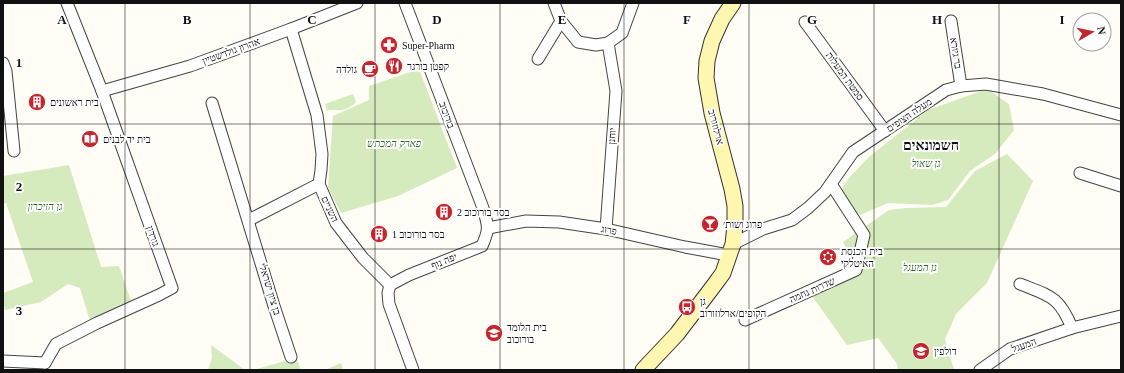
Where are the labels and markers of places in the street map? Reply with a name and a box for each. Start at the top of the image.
pharmacy icon: Super-Pharm [379,35,399,55]
place label: Super-Pharm [402,40,455,51]
restaurant icon: קפטן בורגר [384,56,404,76]
cafe icon: גולדה [360,59,380,79]
place label: קפטן בורגר [407,61,449,72]
place label: גולדה [336,64,357,75]
building icon: בית ראשונים [27,92,47,112]
place label: בית ראשונים [50,97,99,108]
library icon: בית יד לבנים [80,129,100,149]
place label: בית יד לבנים [103,134,151,145]
building icon: בסר בורוכוב 2 [434,202,454,222]
place label: בסר בורוכוב 2 [457,207,510,218]
bar icon: פרוג ושות׳ [700,214,720,234]
place label: פרוג ושות׳ [723,219,762,230]
building icon: בסר בורוכוב 1 [369,224,389,244]
place label: בסר בורוכוב 1 [392,229,445,240]
place label: בית הכנסת האיטלקי [841,246,883,269]
synagogue icon: בית הכנסת האיטלקי [818,247,838,267]
place label: גן הקופים/ארלוזורוב [700,296,767,319]
bus stop icon: גן הקופים/ארלוזורוב [677,297,697,317]
place label: בית הלומד בורוכוב [507,322,547,345]
school or university icon: בית הלומד בורוכוב [484,323,504,343]
school or university icon: דולפין [911,341,931,361]
place label: דולפין [934,346,957,357]

